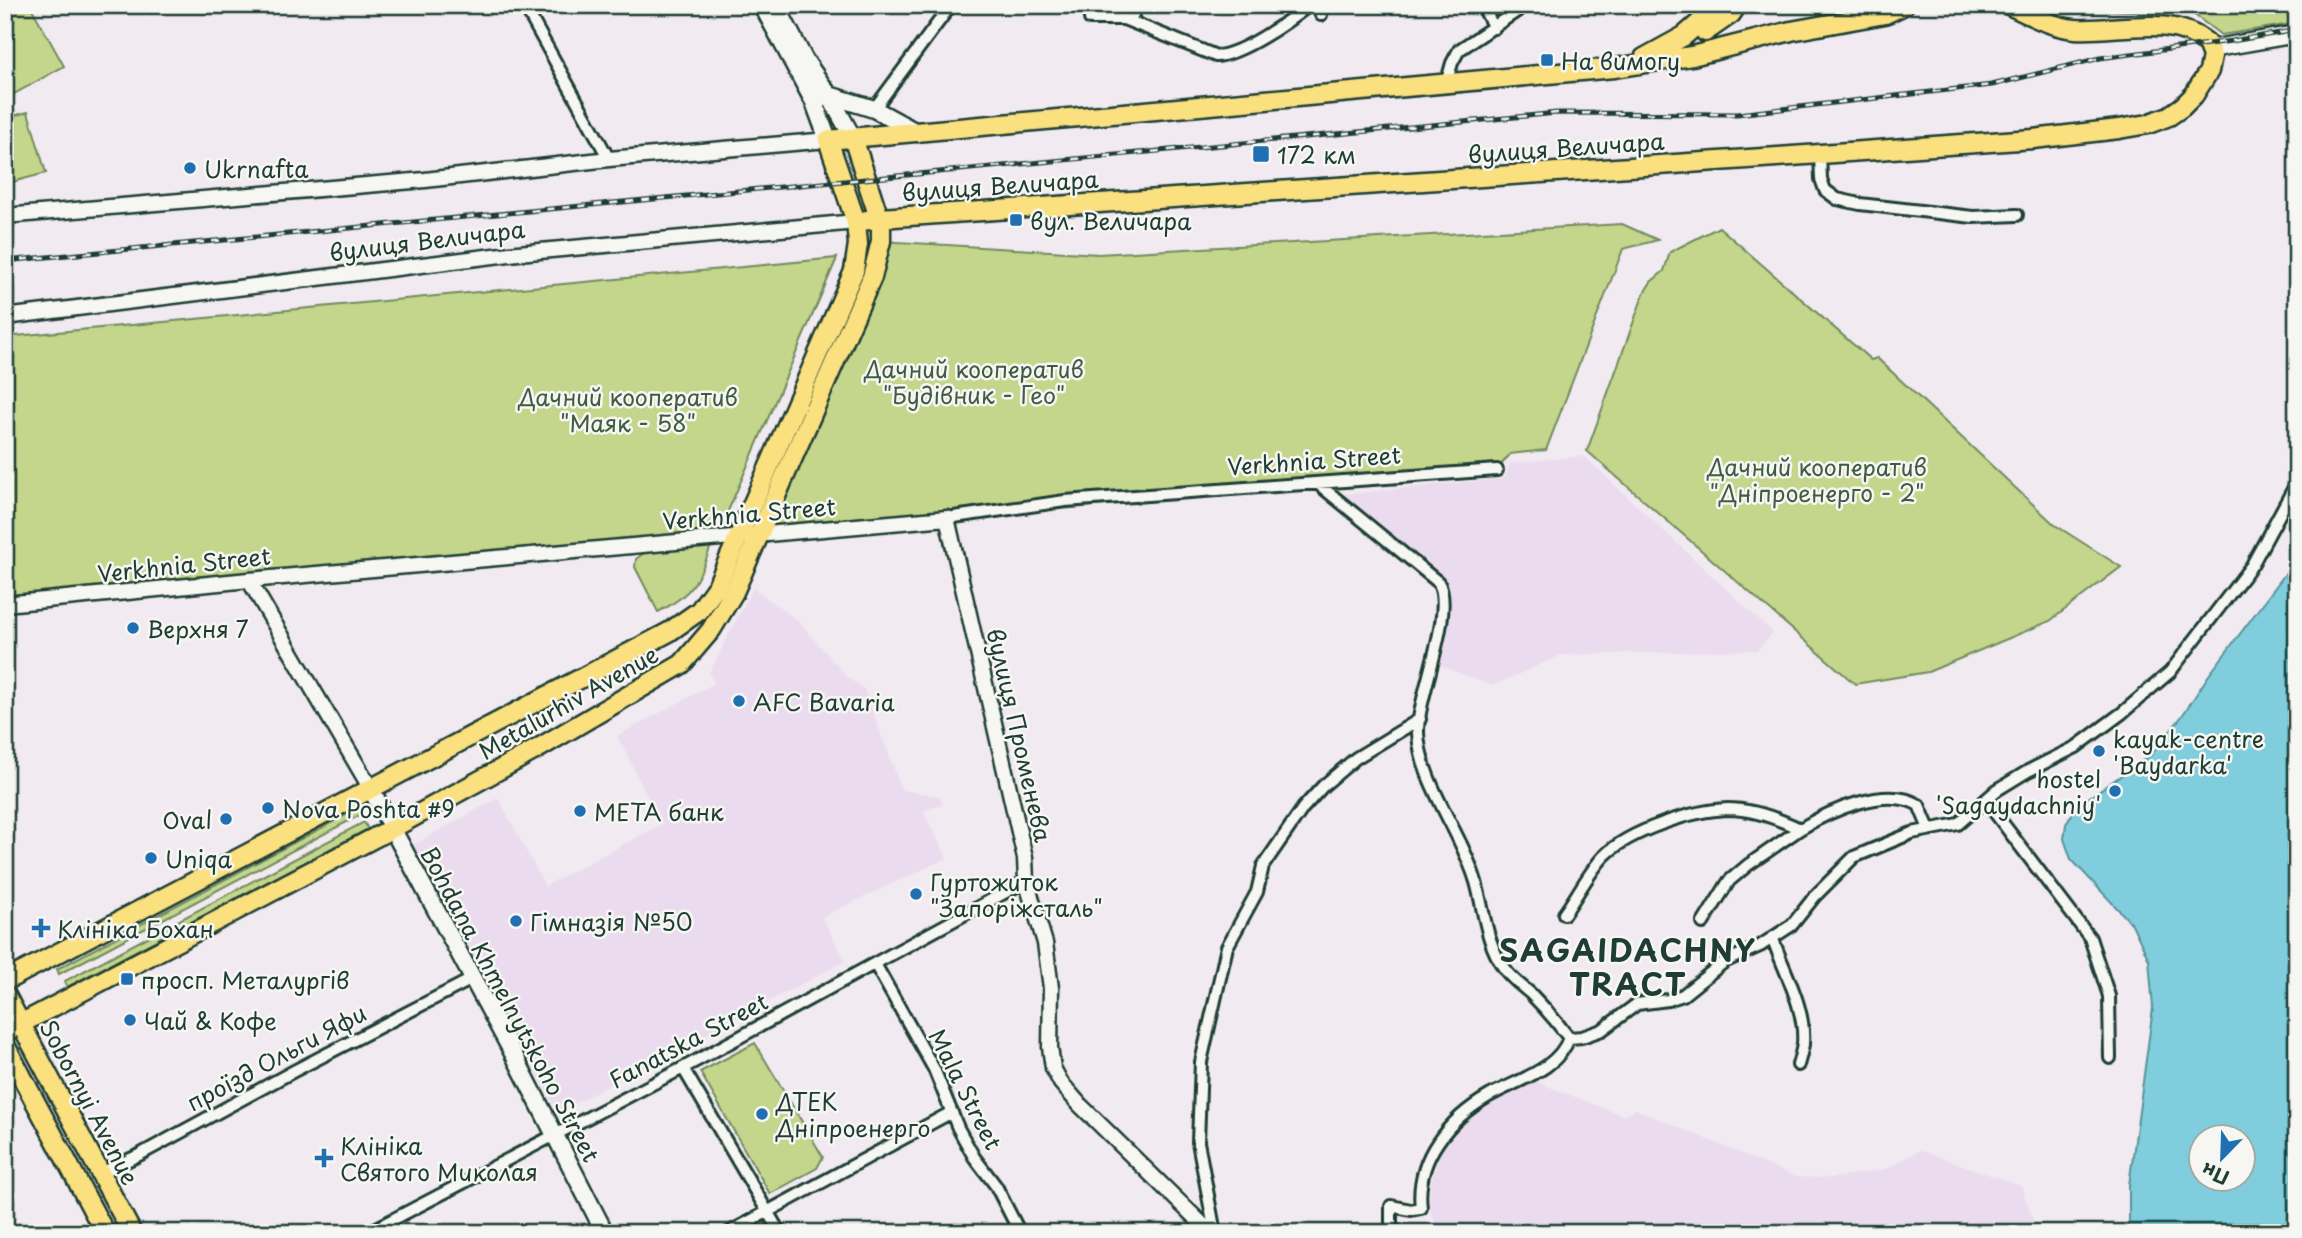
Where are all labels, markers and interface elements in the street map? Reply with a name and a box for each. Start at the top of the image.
place label: На вимогу [1561,43,1680,78]
marker: На вимогу [1539,52,1555,68]
street label: вулиця Величара [1467,123,1666,171]
place label: 172 км [1277,137,1356,172]
marker: 172 км [1251,144,1271,164]
place label: Ukrnafta [204,151,309,186]
marker: Ukrnafta [182,160,198,176]
street label: вулиця Величара [901,161,1100,209]
place label: вул. Величара [1030,203,1192,238]
street label: вулиця Величара [327,211,527,269]
marker: вул. Величара [1008,212,1024,228]
park label: Дачний кооператив "Будівник - Гео" [863,351,1084,412]
park label: Дачний кооператив "Маяк - 58" [517,379,738,440]
street label: Verkhnia Street [1226,436,1402,484]
park label: Дачний кооператив "Дніпроенерго - 2" [1706,449,1927,510]
street label: Verkhnia Street [661,488,837,538]
street label: Verkhnia Street [96,538,272,590]
place label: Верхня 7 [147,611,249,646]
marker: Верхня 7 [125,620,141,636]
street label: вулиця Променева [978,625,1062,846]
street label: Metalurhiv Avenue [472,636,664,768]
place label: AFC Bavaria [753,684,895,719]
marker: AFC Bavaria [731,693,747,709]
place label: kayak-centre 'Baydarka' [2113,721,2264,782]
marker: kayak-centre 'Baydarka' [2091,743,2107,759]
place label: hostel 'Sagaydachniy' [1936,761,2101,822]
marker: hostel 'Sagaydachniy' [2107,783,2123,799]
place label: Nova Poshta #9 [282,791,455,826]
place label: МЕТА банк [594,794,724,829]
marker: Nova Poshta #9 [260,800,276,816]
place label: Oval [162,802,212,837]
marker: МЕТА банк [572,803,588,819]
marker: Oval [218,811,234,827]
street label: Bohdana Khmelnytskoho Street [413,840,609,1168]
place label: Uniqa [165,841,232,876]
marker: Uniqa [143,850,159,866]
place label: Гуртожиток "Запоріжсталь" [930,864,1103,925]
marker: Гуртожиток "Запоріжсталь" [908,886,924,902]
place label: Гімназія №50 [530,904,693,939]
place label: Клініка Бохан [57,911,214,946]
marker: Гімназія №50 [508,913,524,929]
marker: Клініка Бохан [31,918,51,938]
district label: SAGAIDACHNY TRACT [1499,927,1757,1006]
place label: просп. Металургів [141,962,350,997]
marker: просп. Металургів [119,971,135,987]
street label: Fanatska Street [602,983,774,1097]
street label: проїзд Ольги Яфи [180,995,372,1119]
place label: Чай & Кофе [144,1003,277,1038]
marker: Чай & Кофе [122,1012,138,1028]
street label: Sobornyi Avenue [32,1013,148,1191]
street label: Mala Street [921,1022,1011,1156]
place label: ДТЕК Дніпроенерго [775,1084,931,1145]
marker: ДТЕК Дніпроенерго [754,1106,770,1122]
north arrow [2186,1122,2256,1192]
place label: Клініка Святого Миколая [340,1128,538,1189]
marker: Клініка Святого Миколая [314,1148,334,1168]
text: Пн [2197,1156,2233,1193]

